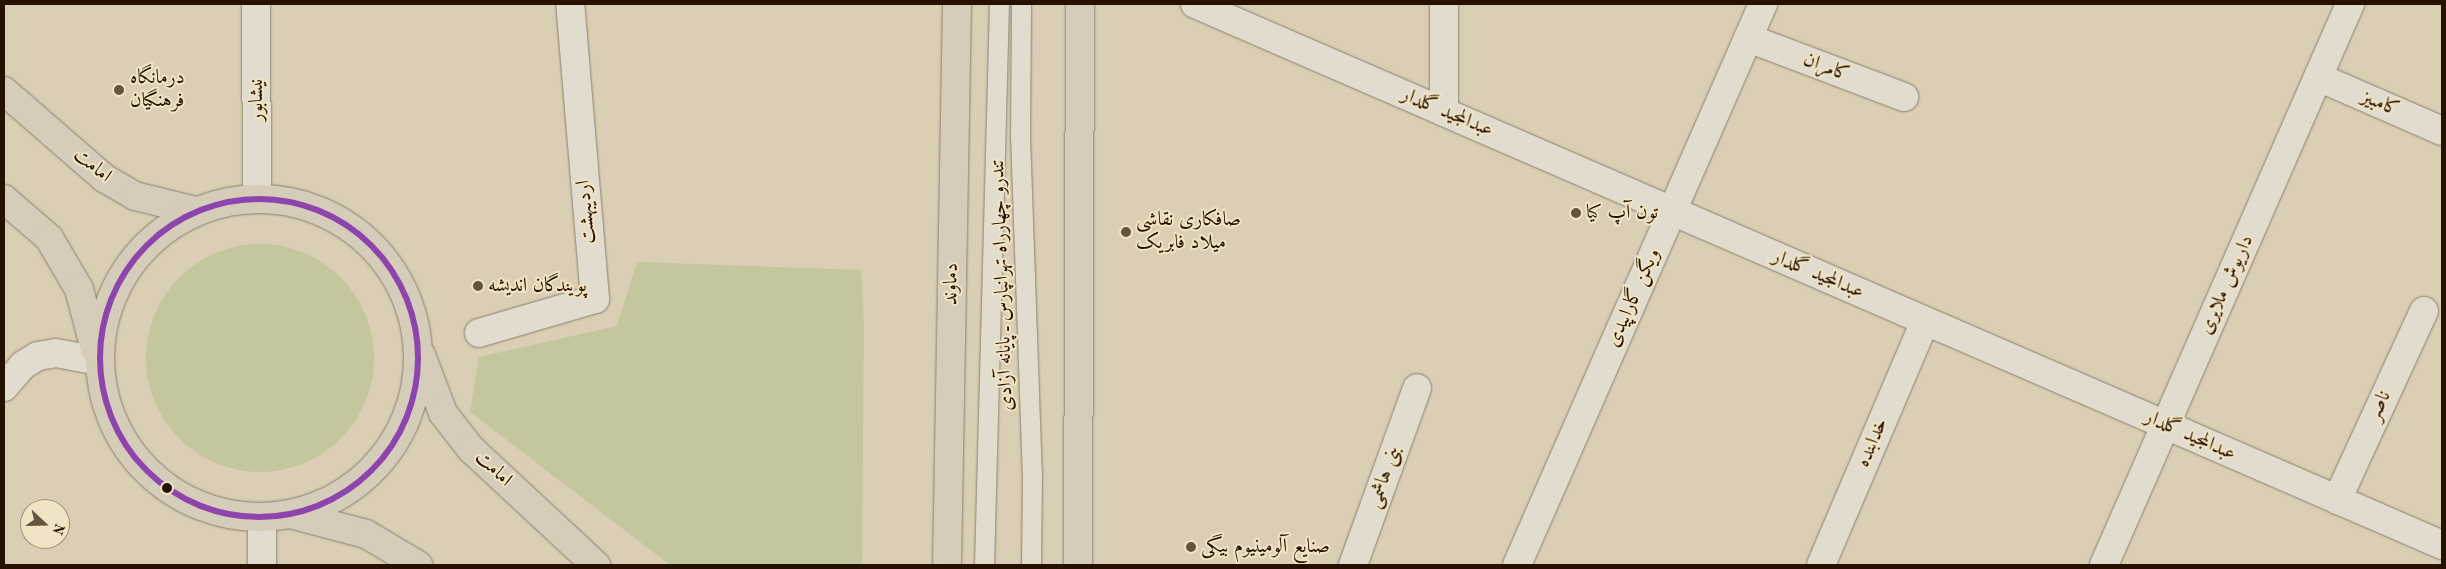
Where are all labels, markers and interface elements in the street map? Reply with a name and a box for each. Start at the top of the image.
street label: کامران [1799,48,1853,88]
place label: درمانگاه فرهنگیان [130,66,185,113]
street label: نیشابور [245,79,269,121]
marker: درمانگاه فرهنگیان [112,83,126,97]
street label: عبدالمجید گلدار [1397,83,1497,143]
street label: کامبیز [2357,85,2403,123]
street label: امامت [68,143,116,189]
street label: تندرو چهارراه تهرانپارس ـ پایانه آزادی [987,159,1019,411]
street label: اردیبهشت [572,179,602,245]
place label: تون آپ کیا [1586,201,1658,225]
marker: تون آپ کیا [1570,207,1582,219]
place label: صافکاری نقاشی میلاد فابریک [1136,208,1241,255]
marker: صافکاری نقاشی میلاد فابریک [1120,226,1132,238]
street label: داریوش ملایری [2194,232,2260,338]
street label: ویگن گاراپیدی [1602,245,1666,351]
street label: عبدالمجید گلدار [1768,245,1868,305]
street label: دماوند [940,263,964,305]
place label: پویندگان اندیشه [488,274,587,298]
marker: پویندگان اندیشه [472,280,484,292]
street label: ناصر [2363,387,2397,425]
street label: عبدالمجید گلدار [2141,405,2239,467]
street label: خدابنده [1852,415,1894,471]
street label: بنی هاشمی [1363,442,1407,512]
street label: امامت [469,446,517,492]
unlabelled marker [162,483,172,493]
north arrow [20,499,70,549]
text: N [50,522,67,537]
place label: صنایع آلومینیوم بیگی [1201,535,1330,559]
marker: صنایع آلومینیوم بیگی [1185,541,1197,553]

